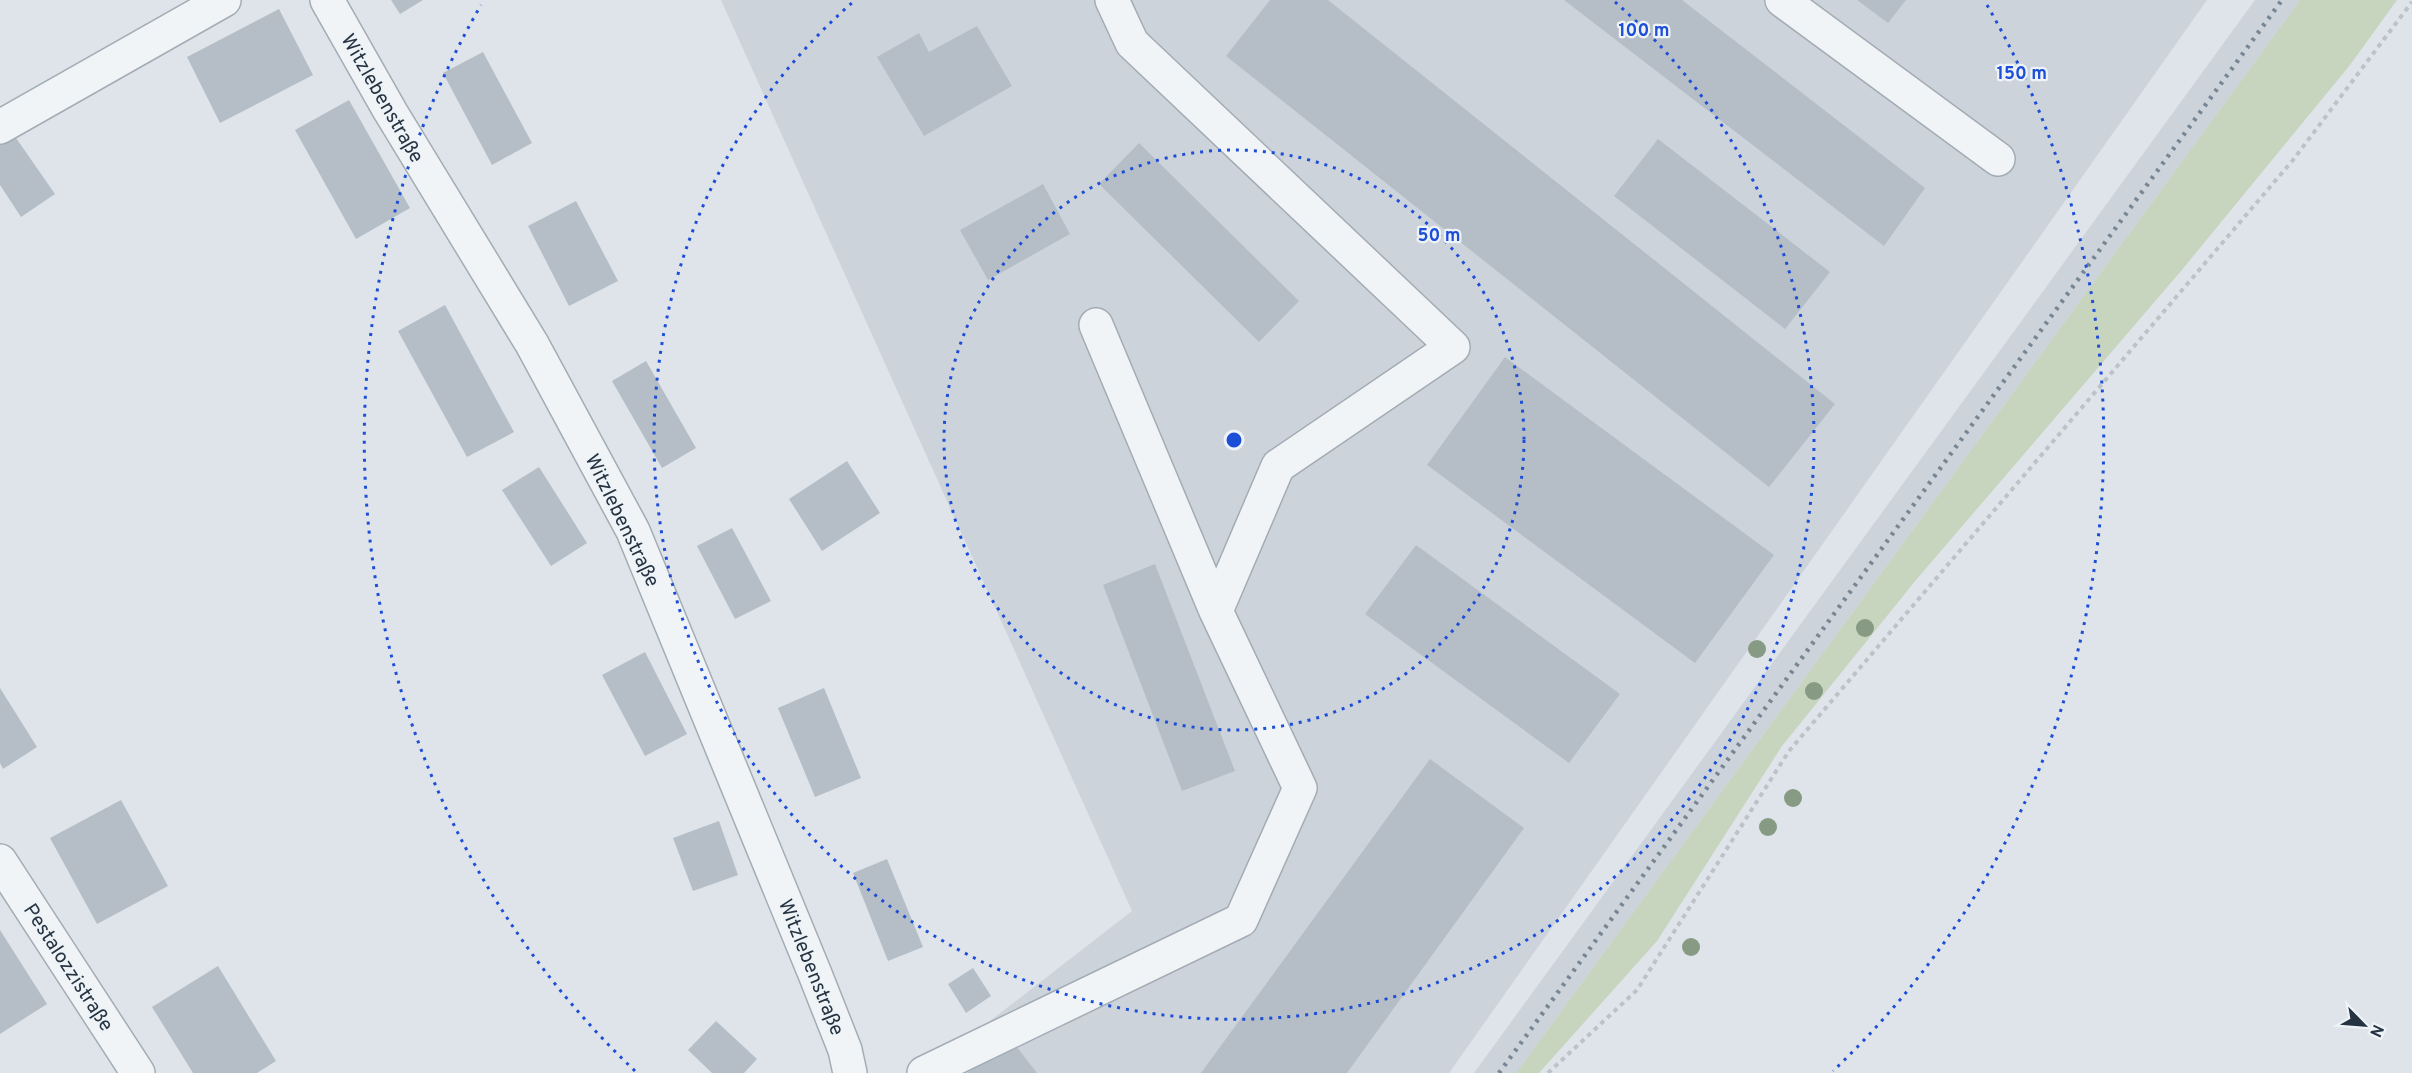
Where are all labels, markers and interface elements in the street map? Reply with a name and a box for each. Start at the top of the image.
text: 100 m [1618,20,1670,43]
street label: Witzlebenstraße [334,30,429,168]
text: 150 m [1997,63,2047,86]
text: 50 m [1417,225,1461,248]
centre of rings [1224,430,1244,450]
street label: Witzlebenstraße [578,450,665,592]
street label: Witzlebenstraße [771,896,849,1040]
street label: Pestalozzistraße [16,899,118,1037]
north arrow [2334,995,2394,1055]
text: N [2364,1021,2387,1040]

